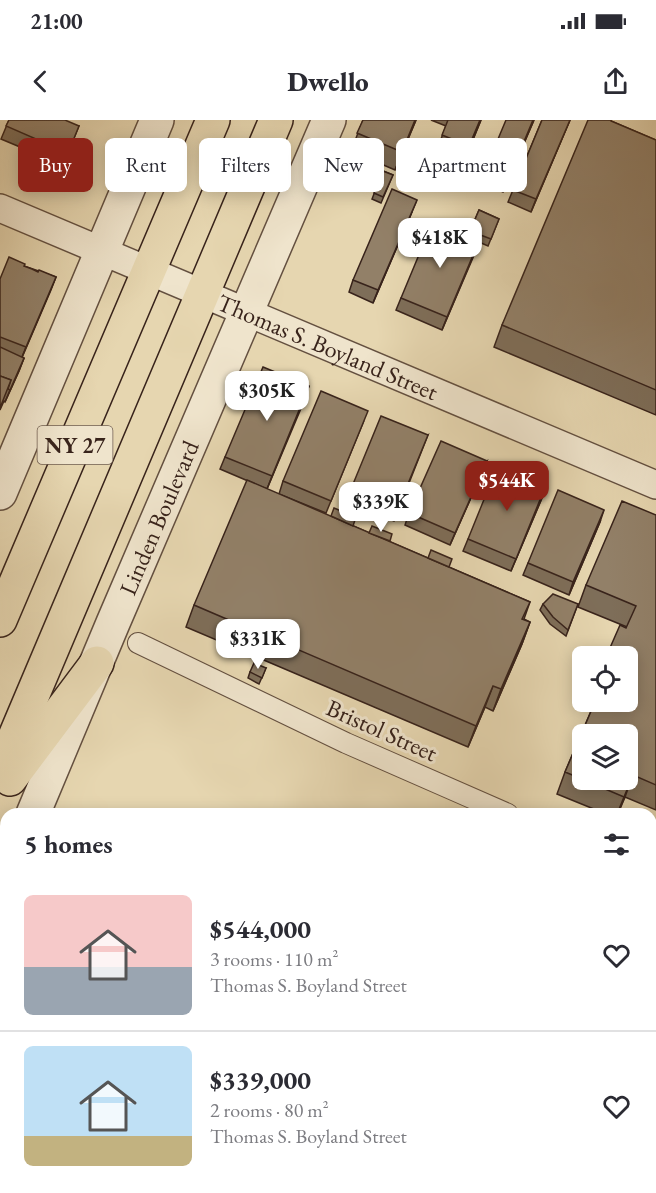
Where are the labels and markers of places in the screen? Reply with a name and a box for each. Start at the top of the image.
pin: $418K [398,218,482,269]
pin: $305K [225,371,309,422]
pin: $544K [465,461,549,512]
pin: $339K [339,482,423,533]
pin: $331K [216,619,300,670]

